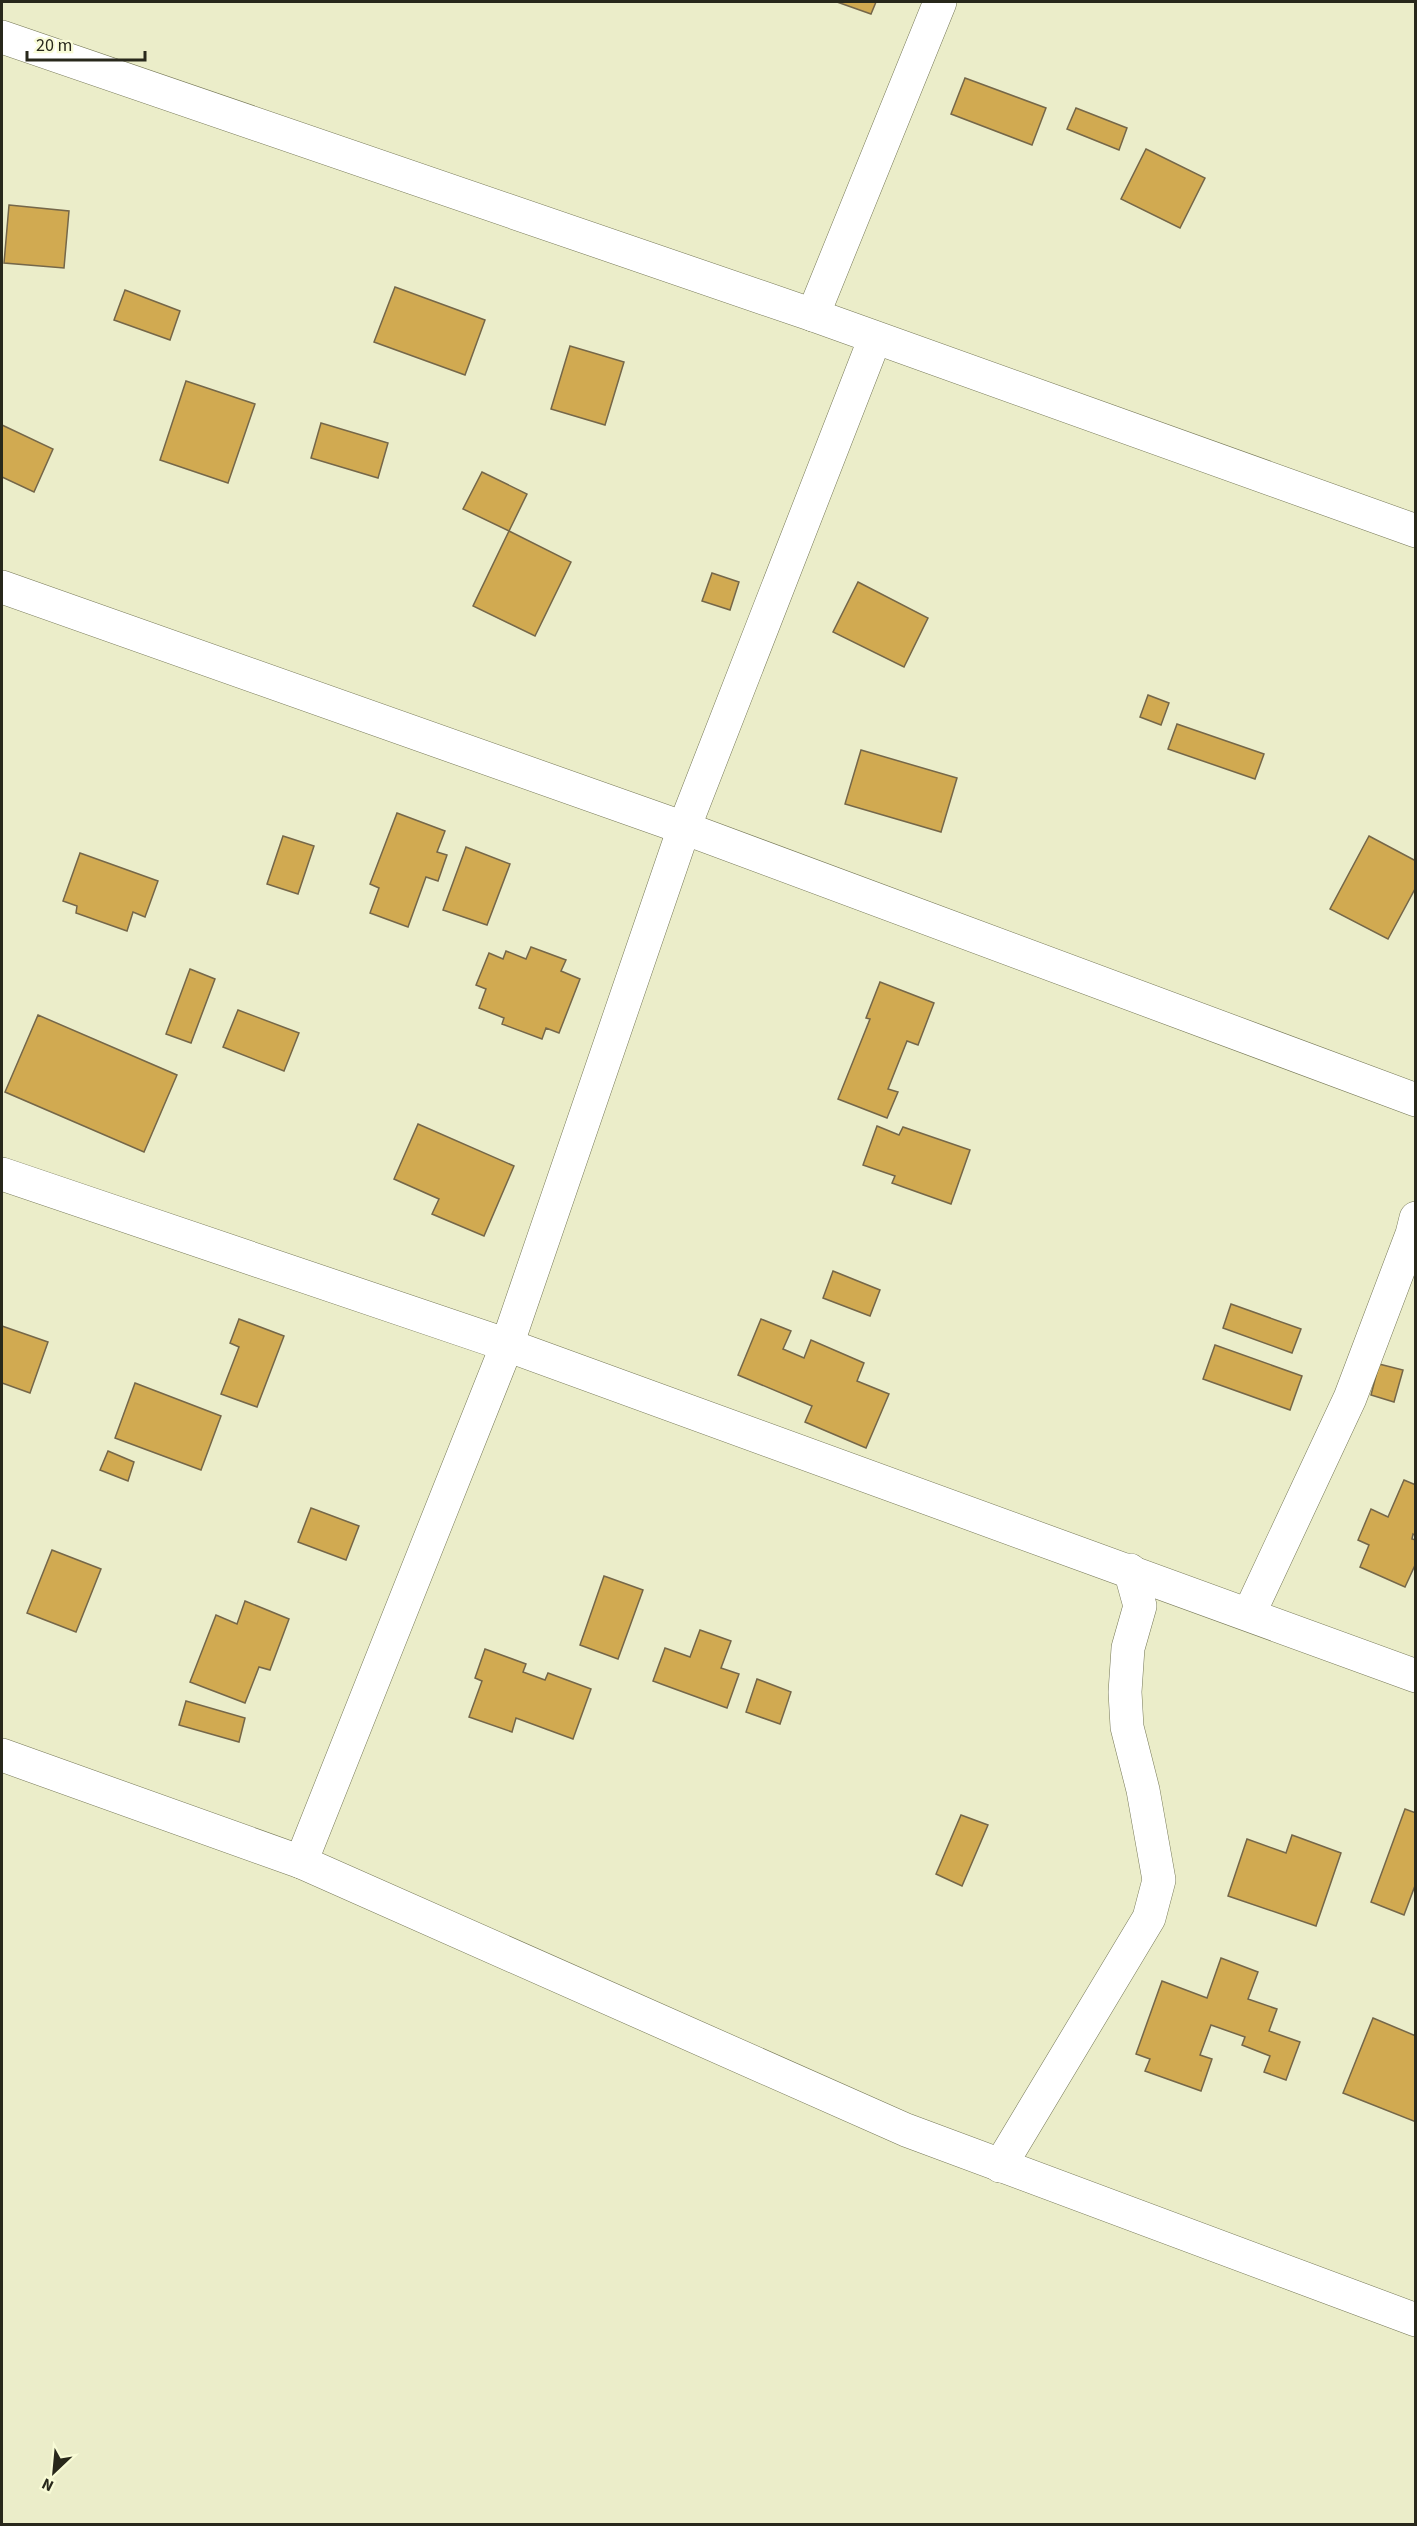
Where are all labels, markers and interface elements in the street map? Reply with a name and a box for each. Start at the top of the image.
scale bar [27,24,146,62]
text: 20 m [36,33,72,58]
north arrow [24,2442,84,2502]
text: N [38,2472,57,2497]

